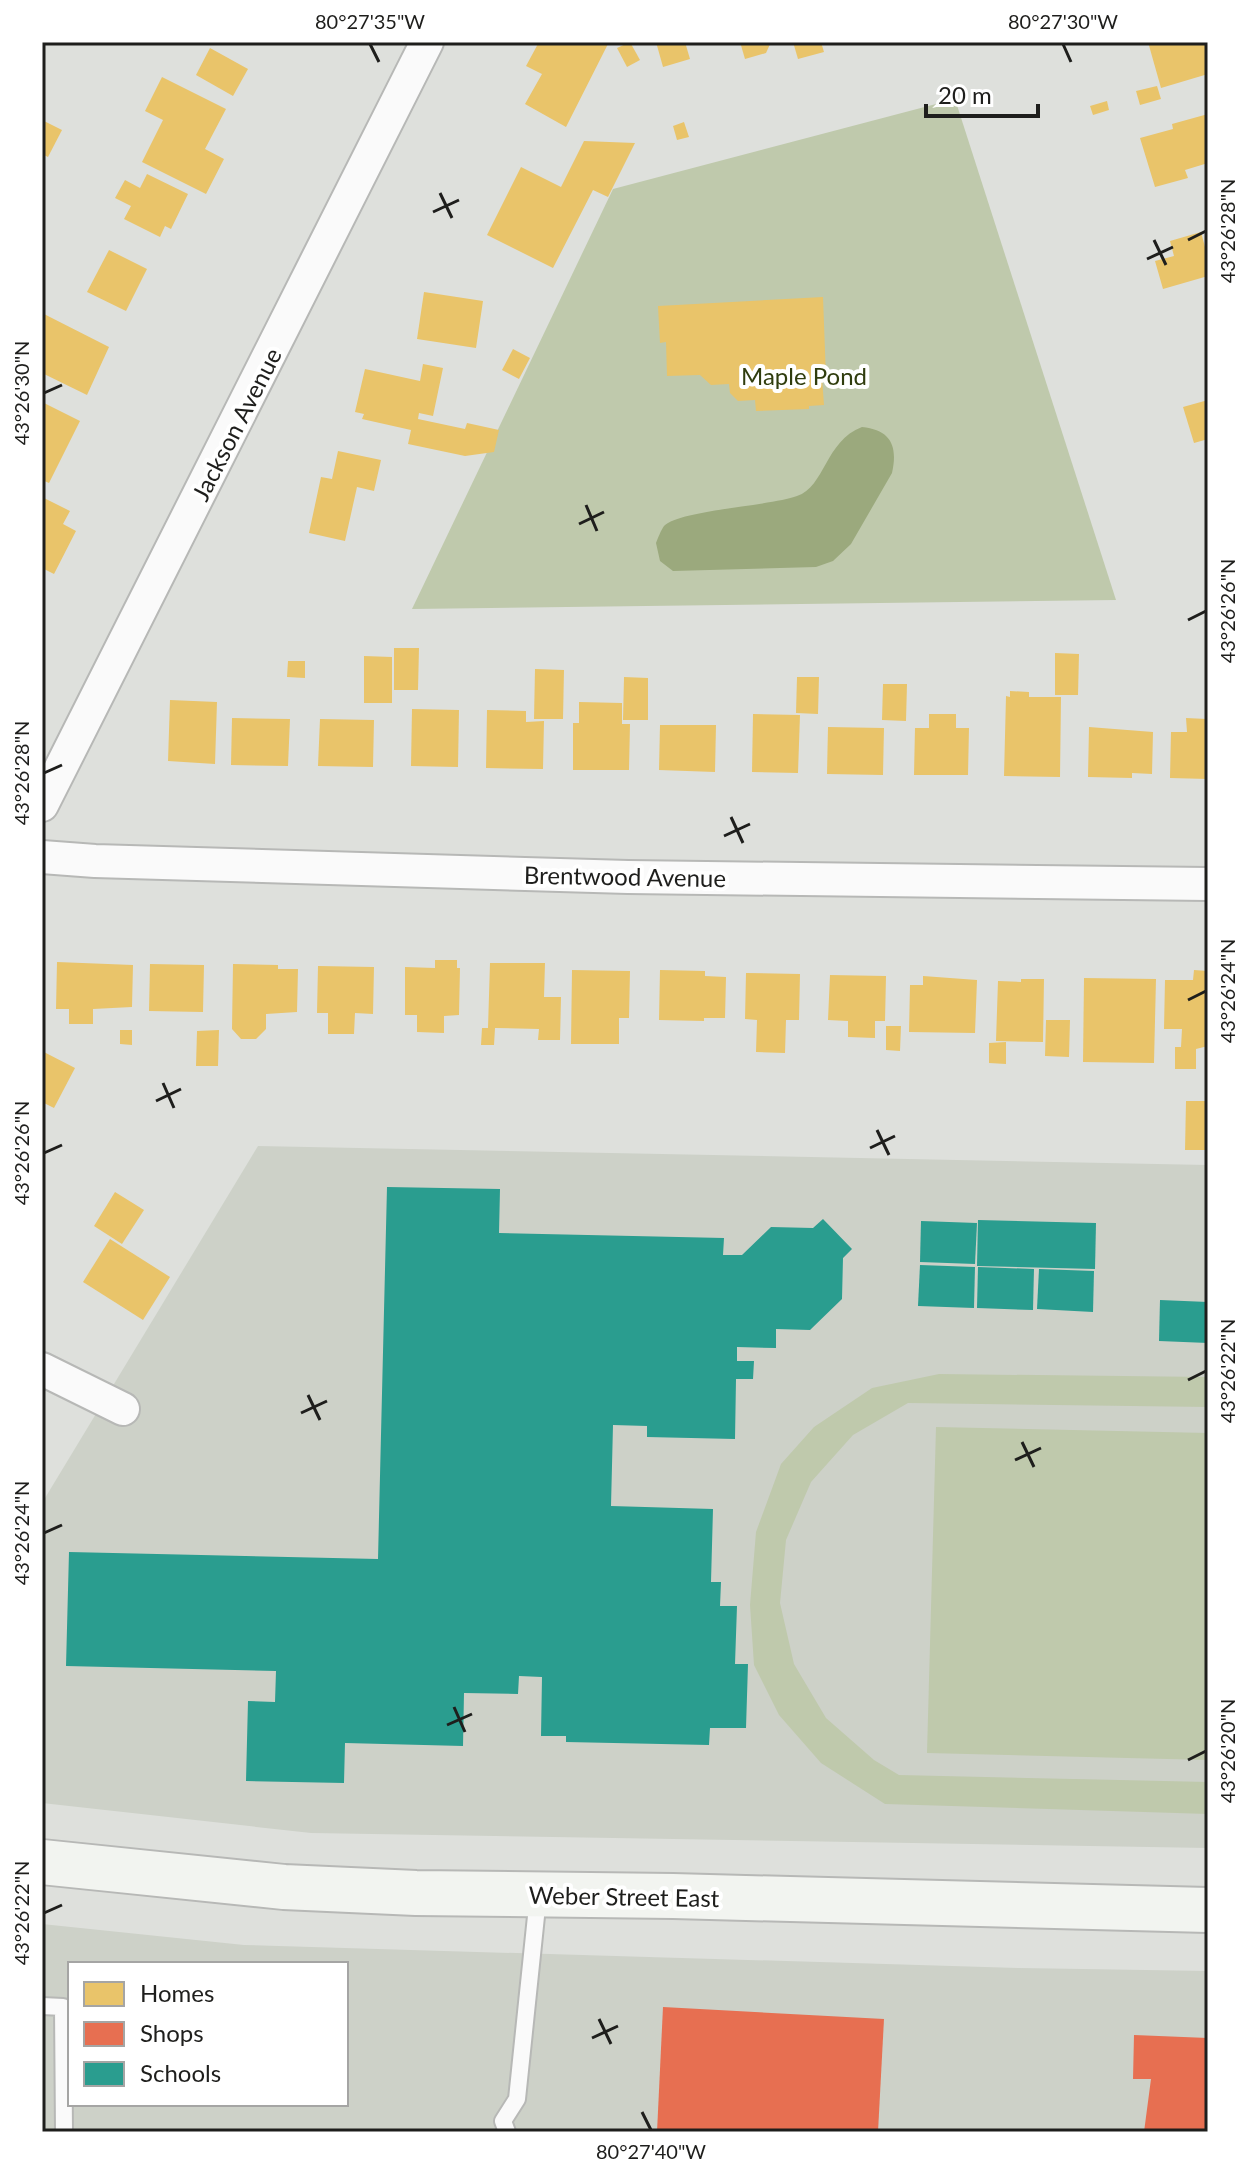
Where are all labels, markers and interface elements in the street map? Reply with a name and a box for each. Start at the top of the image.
text: 80°27'35"W [315,9,425,33]
text: 80°27'30"W [1008,9,1118,33]
scale bar [926,68,1038,118]
text: 20 m [938,80,992,109]
text: 43°26'28"N [1215,179,1239,283]
text: 43°26'30"N [9,341,33,445]
street label: Jackson Avenue [185,343,287,505]
park label: Maple Pond [741,361,867,390]
text: 43°26'26"N [1215,559,1239,663]
text: 43°26'28"N [9,721,33,825]
street label: Brentwood Avenue [524,860,726,892]
text: 43°26'24"N [1215,939,1239,1043]
text: 43°26'26"N [9,1101,33,1205]
text: 43°26'22"N [1215,1319,1239,1423]
text: 43°26'24"N [9,1481,33,1585]
text: 43°26'20"N [1215,1699,1239,1803]
text: 43°26'22"N [9,1861,33,1965]
street label: Weber Street East [528,1880,720,1912]
legend [68,1962,348,2106]
text: Homes [140,1978,214,2007]
text: Shops [140,2018,204,2047]
text: Schools [140,2058,221,2087]
text: 80°27'40"W [596,2139,706,2163]

